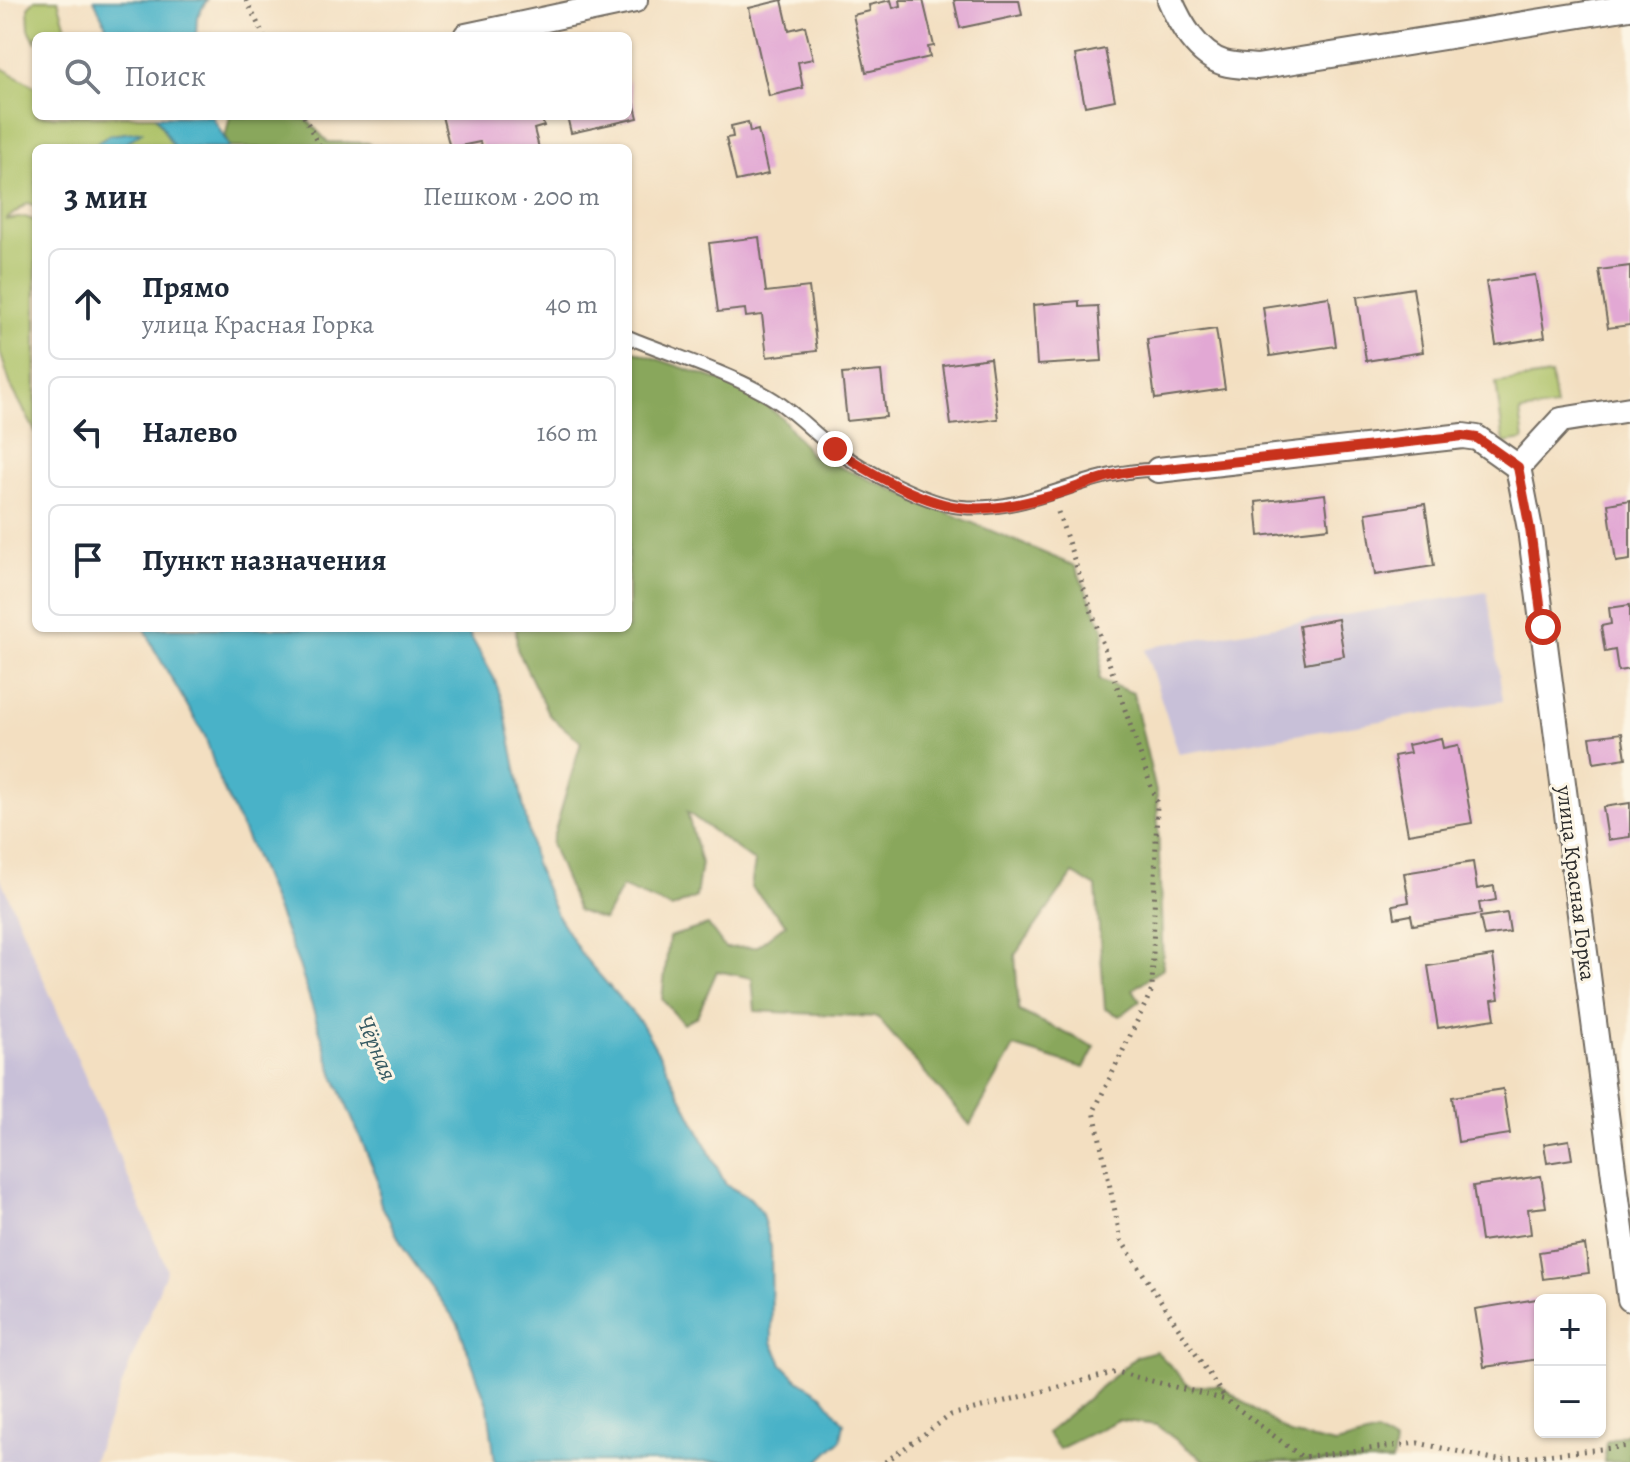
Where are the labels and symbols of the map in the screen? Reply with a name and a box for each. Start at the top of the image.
route end [817,431,853,467]
route start [1525,609,1561,645]
street label: улица Красная Горка [1549,783,1603,983]
water label: Чёрная [349,1011,405,1085]

